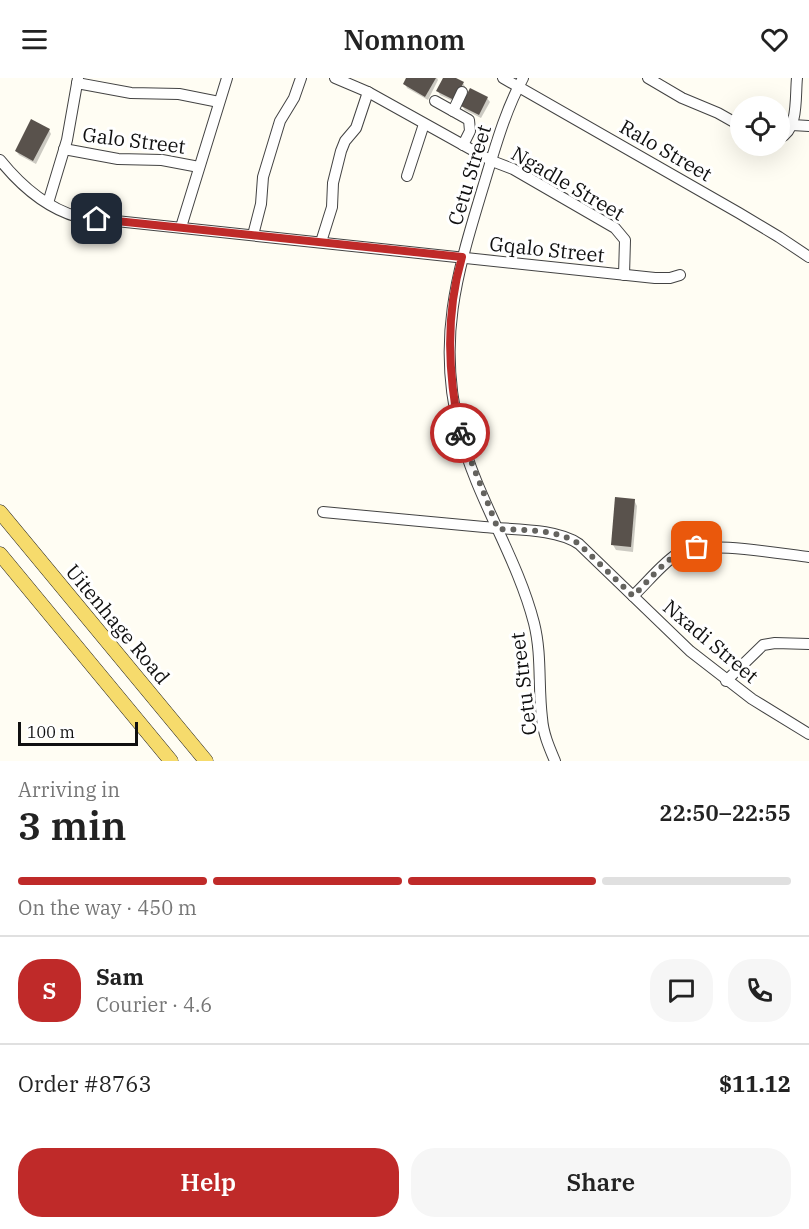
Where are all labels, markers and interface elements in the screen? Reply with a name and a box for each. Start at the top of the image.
text: Nomnom [344,22,465,57]
icon: menu [18,23,51,56]
icon: heart [758,23,791,56]
map controls [730,96,790,156]
button: locate [730,96,790,156]
street label: Ralo Street [615,113,717,187]
street label: Galo Street [81,120,187,160]
street label: Cetu Street [441,121,497,229]
street label: Ngadle Street [506,140,630,226]
pin [71,193,122,244]
icon: home [80,202,113,235]
street label: Gqalo Street [488,230,606,268]
courier [430,403,490,463]
icon: bike [444,417,477,450]
pin [671,521,722,572]
icon: bag [680,530,713,563]
street label: Uitenhage Road [60,558,176,690]
street label: Nxadi Street [658,593,764,689]
street label: Cetu Street [503,631,543,737]
scale bar [18,719,138,746]
text: 100 m [27,722,75,742]
text: Arriving in [18,776,120,803]
text: 22:50–22:55 [659,798,791,827]
text: 3 min [18,800,126,851]
text: On the way · 450 m [18,894,197,921]
button: chat [650,959,713,1022]
button: phone [728,959,791,1022]
text: Sam [96,962,144,991]
text: S [43,976,56,1005]
text: Courier · 4.6 [96,991,212,1018]
text: Order #8763 [18,1069,152,1098]
text: $11.12 [719,1069,791,1098]
button: Help [18,1148,399,1217]
button: Share [411,1148,791,1217]

